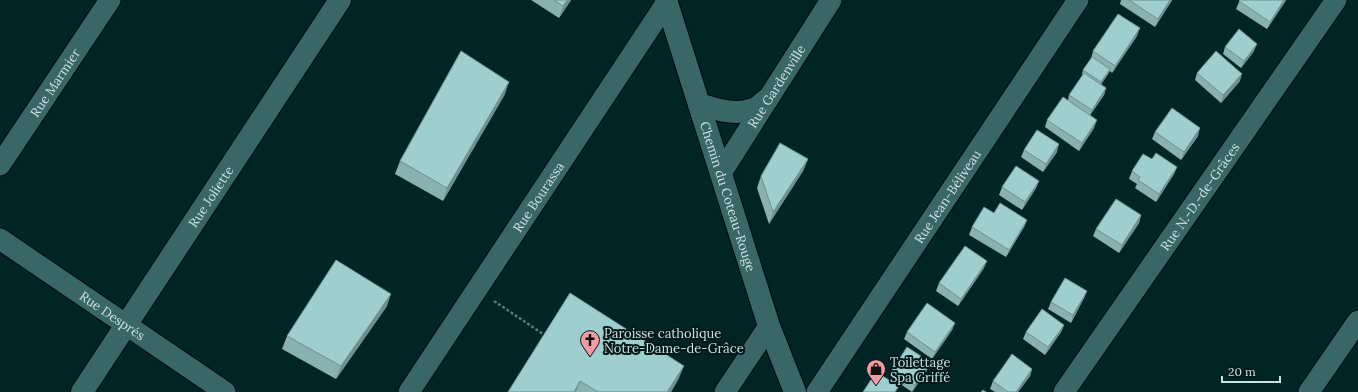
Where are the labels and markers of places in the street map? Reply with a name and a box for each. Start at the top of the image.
place label: Paroisse catholique Notre-Dame-de-Grâce [604,325,744,357]
church icon: Paroisse catholique Notre-Dame-de-Grâce [579,329,601,357]
place label: Toilettage Spa Griffé [890,354,951,386]
shop icon: Toilettage Spa Griffé [865,358,887,386]

